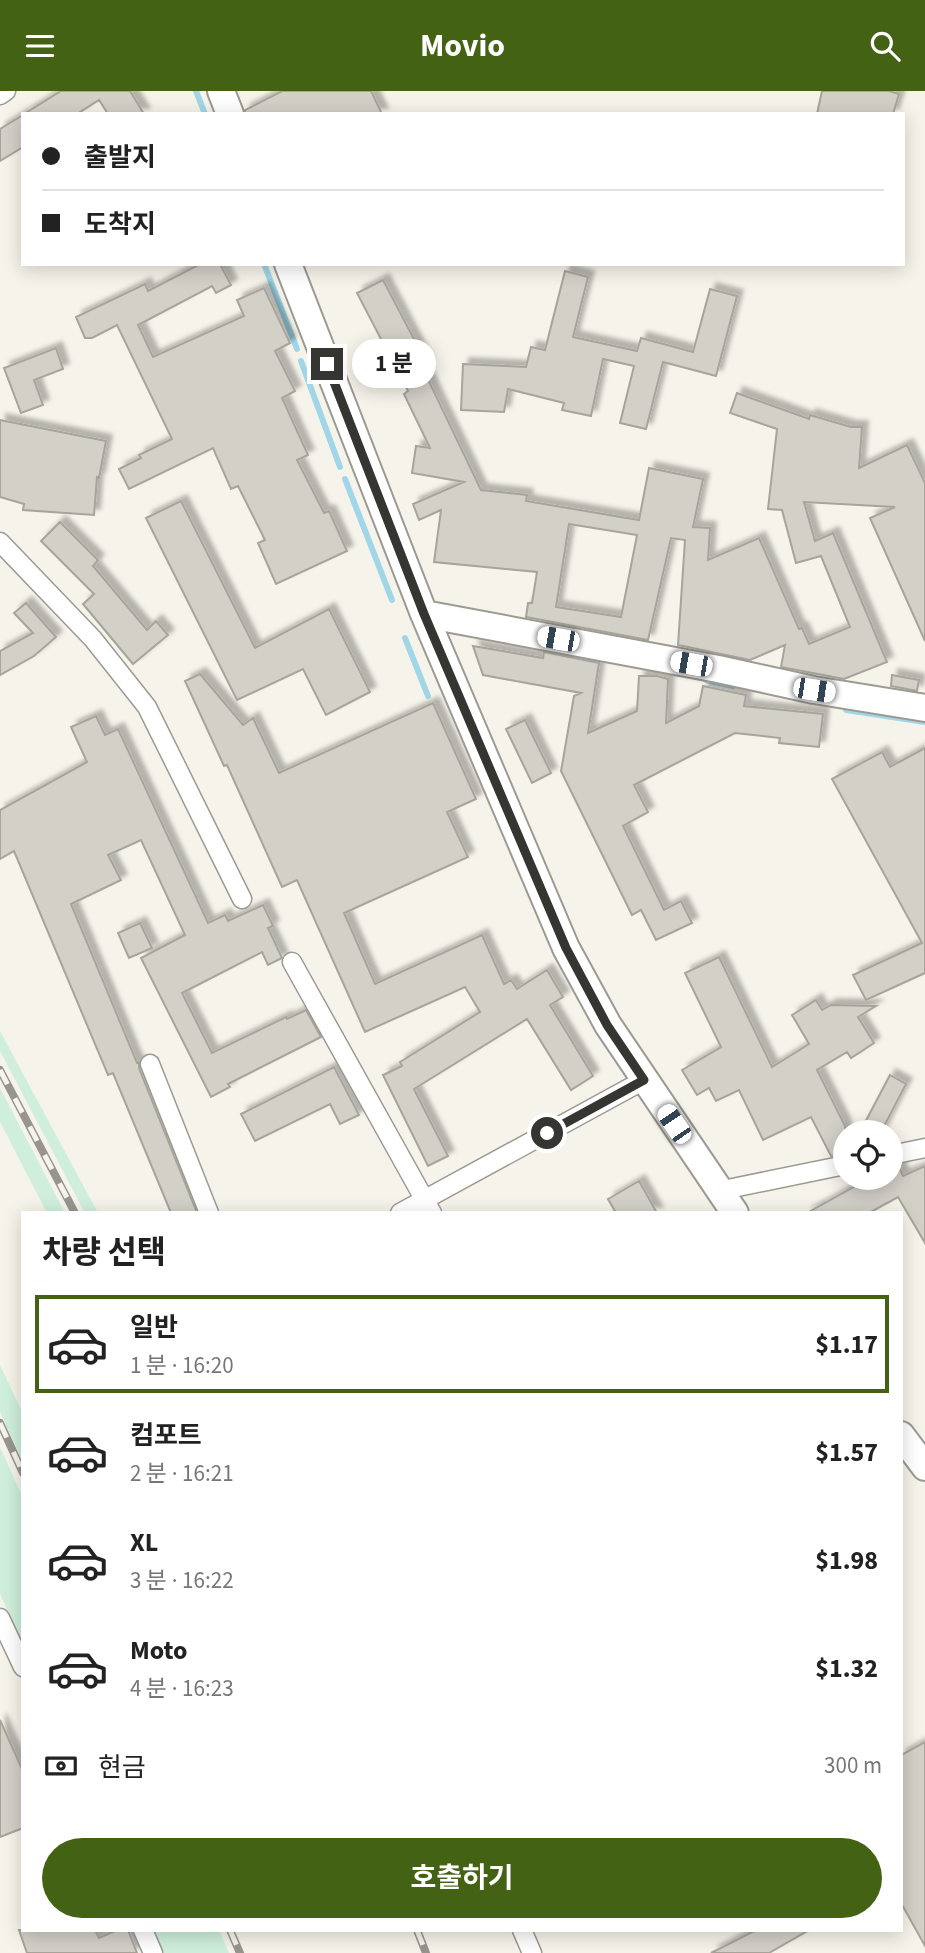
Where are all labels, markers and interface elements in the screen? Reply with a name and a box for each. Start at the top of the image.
text: Movio [420,23,505,69]
icon: menu [21,27,59,65]
icon: search [866,27,904,65]
text: 출발지 [84,139,156,176]
text: 도착지 [84,206,156,243]
callout: 1 분 [352,339,436,389]
text: 1 분 [375,347,413,380]
route end [311,348,343,380]
car [536,625,581,653]
car [669,650,714,678]
car [792,676,837,704]
car [654,1101,695,1147]
route start [531,1117,563,1149]
map controls [833,1120,903,1190]
button: locate [833,1120,903,1190]
text: 차량 선택 [42,1230,166,1276]
text: 일반 [130,1309,178,1346]
icon: car [46,1313,109,1376]
text: $1.17 [815,1326,878,1363]
text: 1 분 · 16:20 [130,1349,234,1382]
text: 컴포트 [130,1417,202,1454]
icon: car [46,1421,109,1484]
text: $1.57 [815,1434,878,1471]
text: 2 분 · 16:21 [130,1457,234,1490]
text: XL [130,1524,158,1561]
icon: car [46,1529,109,1592]
text: $1.98 [815,1542,878,1579]
text: 3 분 · 16:22 [130,1564,234,1597]
text: Moto [130,1632,187,1669]
icon: car [46,1637,109,1700]
text: $1.32 [815,1650,878,1687]
text: 4 분 · 16:23 [130,1672,234,1705]
icon: cash [42,1747,80,1785]
text: 현금 [98,1749,146,1786]
text: 300 m [824,1749,882,1782]
button: 호출하기 [42,1838,882,1918]

